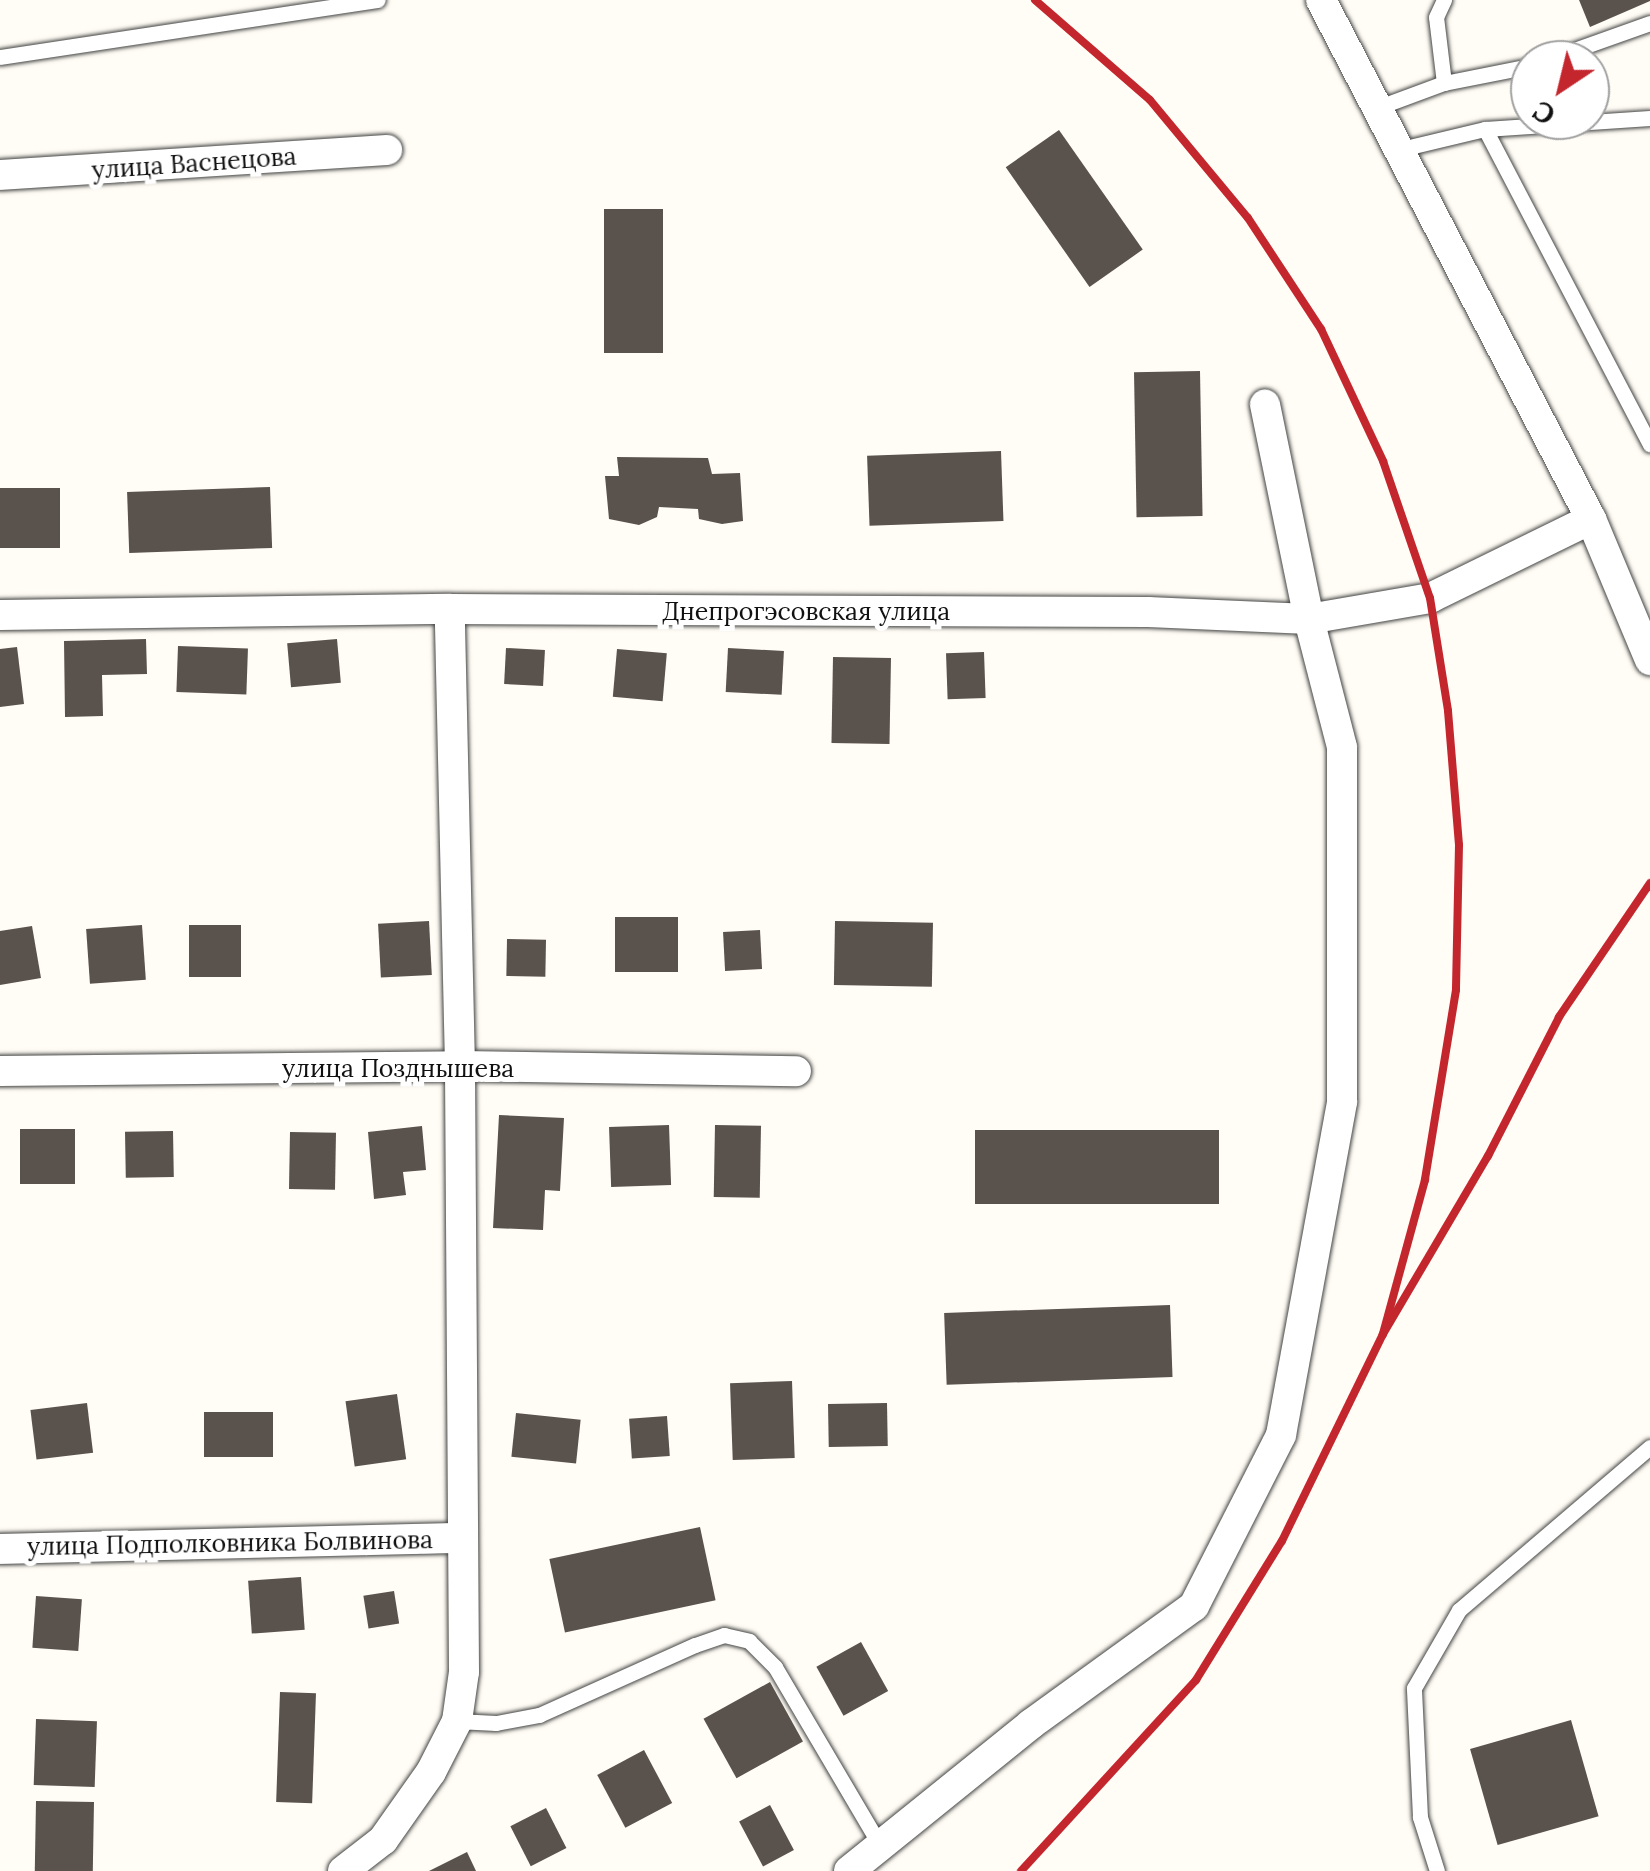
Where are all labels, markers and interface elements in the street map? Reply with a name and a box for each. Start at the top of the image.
north arrow [1510,40,1610,140]
text: С [1526,93,1562,133]
street label: улица Васнецова [91,141,297,185]
street label: Днепрогэсовская улица [662,596,950,626]
street label: улица Позднышева [282,1053,514,1083]
street label: улица Подполковника Болвинова [27,1524,433,1562]

